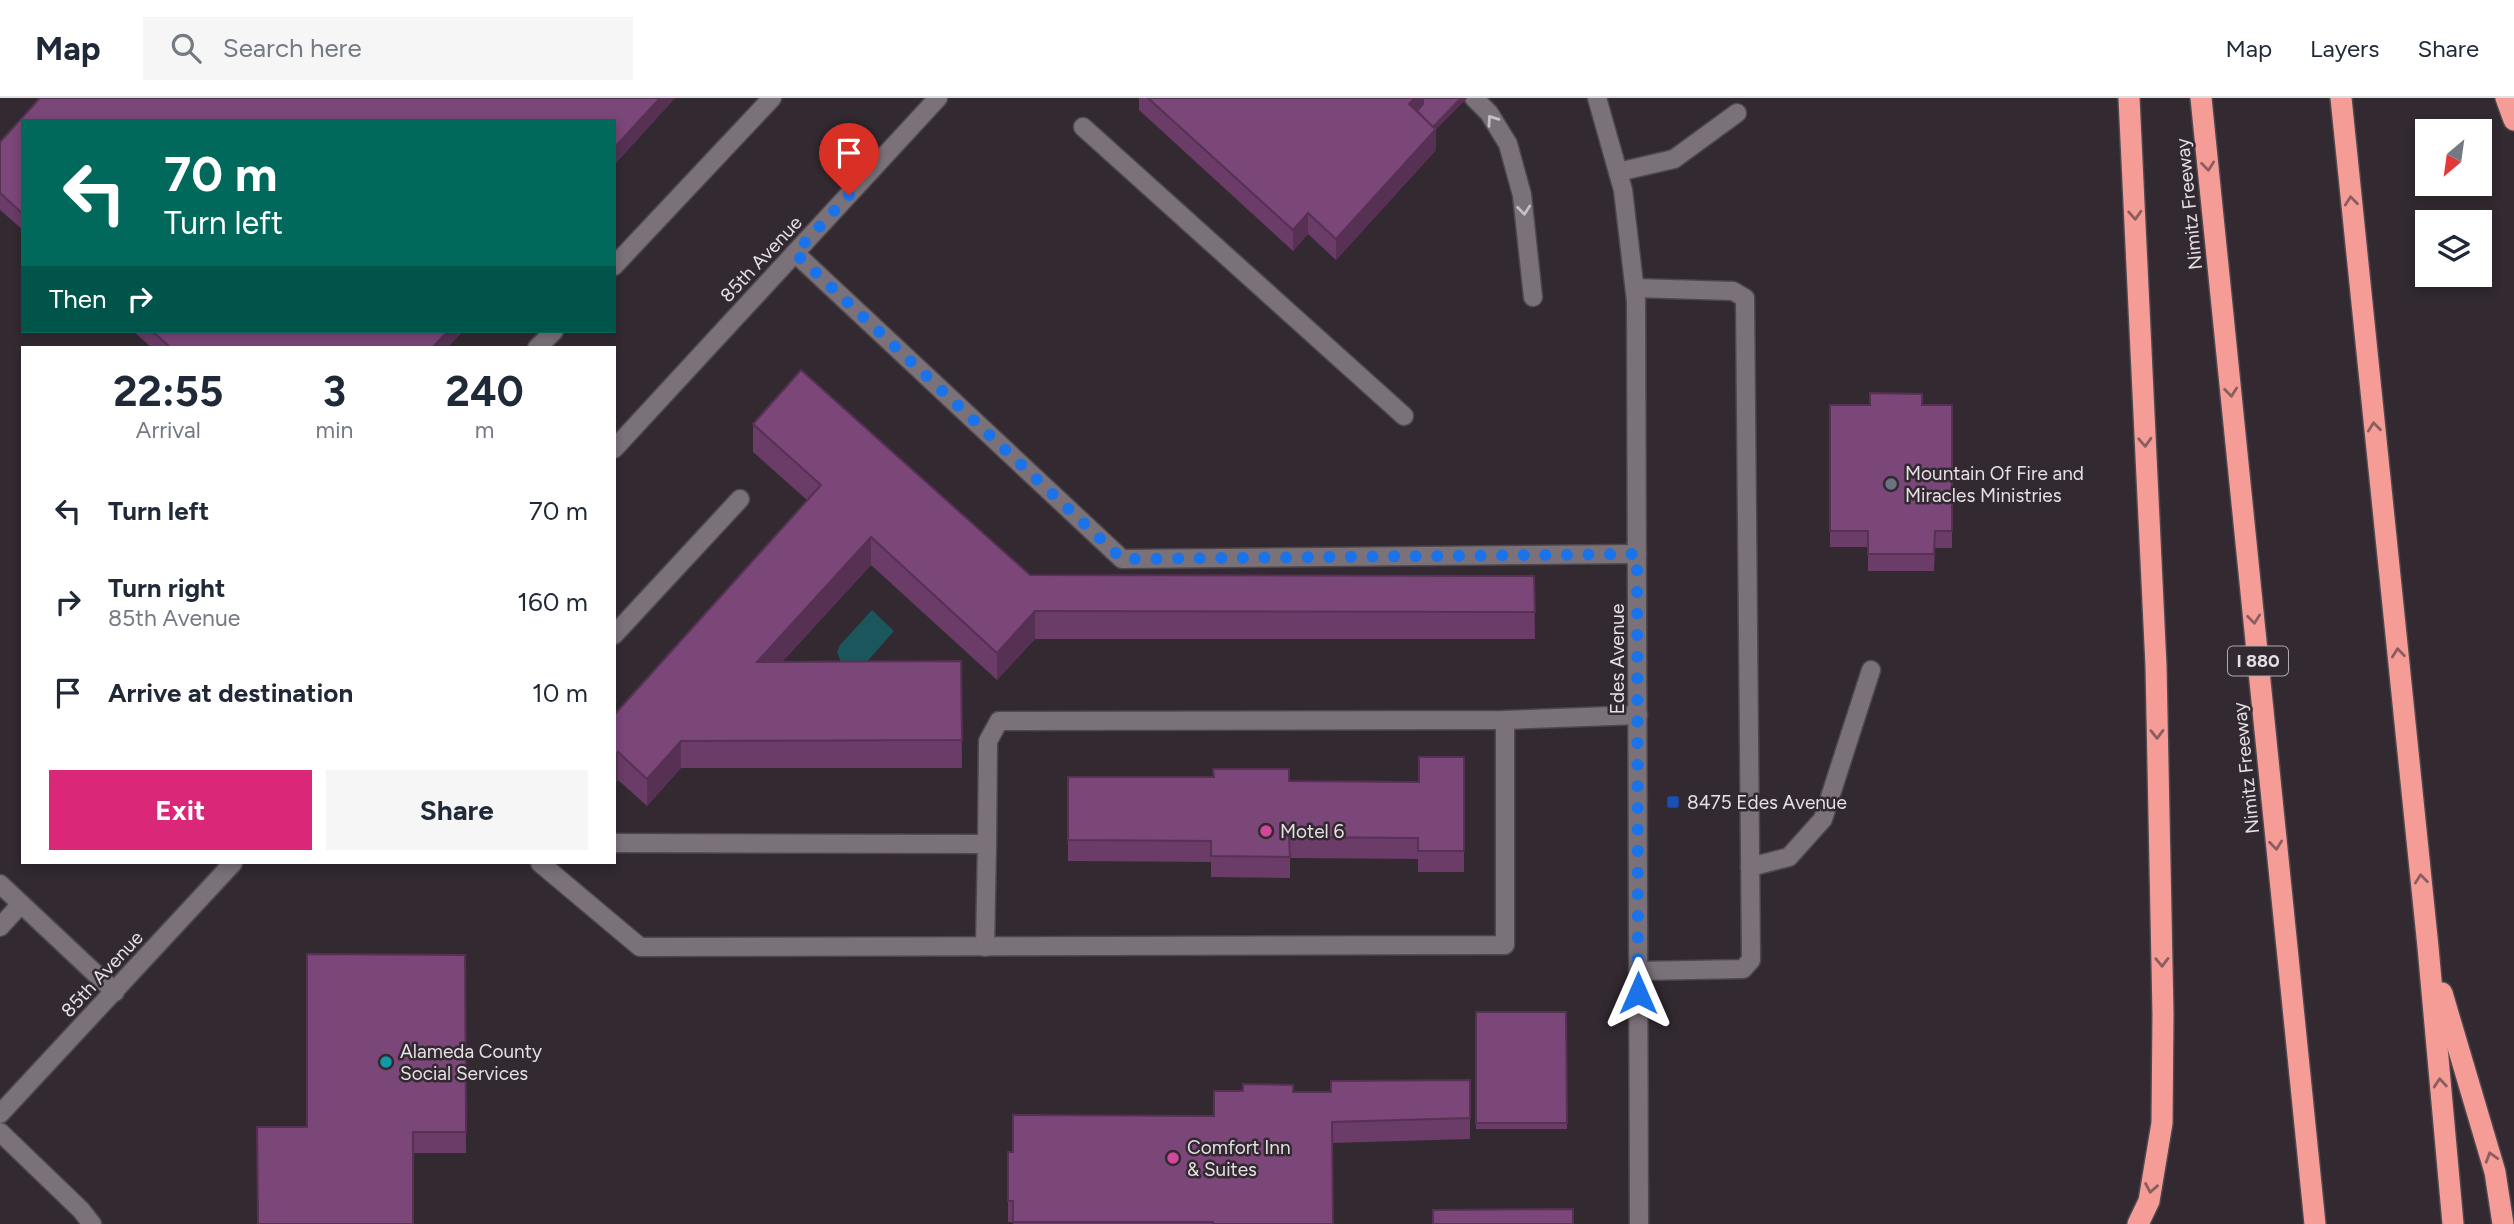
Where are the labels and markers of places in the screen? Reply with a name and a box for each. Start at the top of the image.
pin [819,123,879,195]
place label: Mountain Of Fire and Miracles Ministries [1905,462,2084,507]
marker: Mountain Of Fire and Miracles Ministries [1883,476,1899,492]
place label: 8475 Edes Avenue [1687,791,1847,814]
marker: 8475 Edes Avenue [1665,794,1681,810]
place label: Motel 6 [1280,820,1344,843]
marker: Motel 6 [1258,823,1274,839]
place label: Alameda County Social Services [400,1040,542,1085]
marker: Alameda County Social Services [378,1054,394,1070]
place label: Comfort Inn & Suites [1187,1136,1291,1181]
marker: Comfort Inn & Suites [1165,1150,1181,1166]

